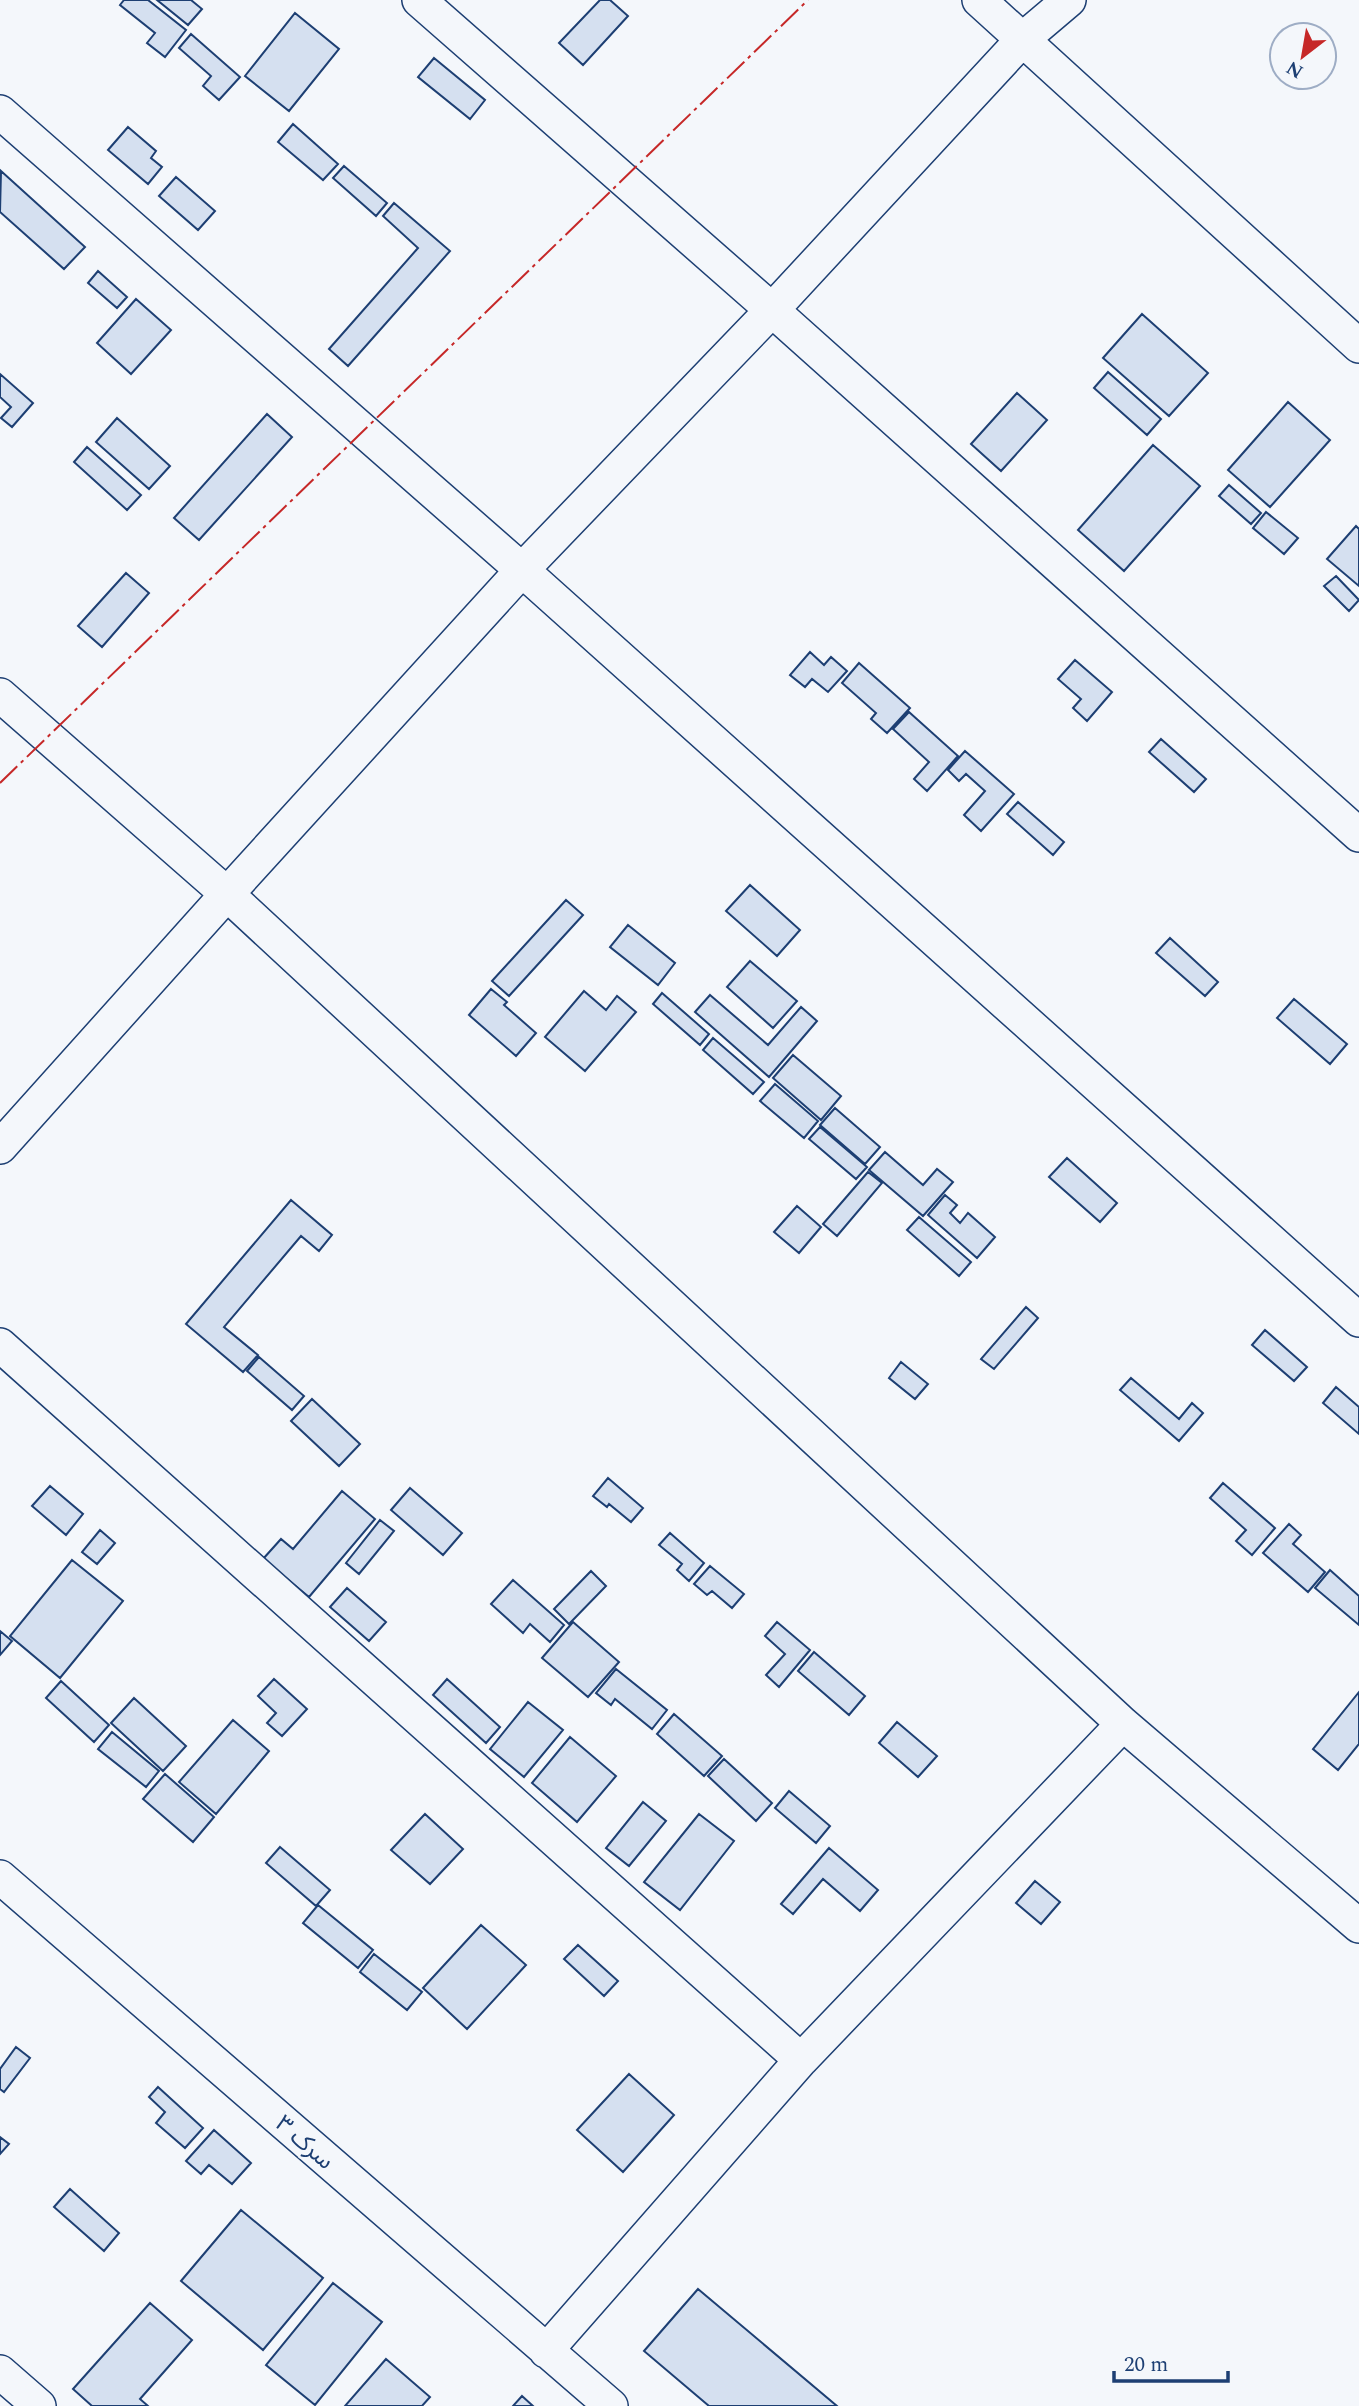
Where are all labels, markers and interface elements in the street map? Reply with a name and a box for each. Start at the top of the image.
north arrow [1268,21,1338,91]
text: N [1281,53,1309,86]
street label: سرک ۳ [267,2107,342,2179]
scale bar [1114,2340,1228,2384]
text: 20 m [1124,2349,1168,2381]

